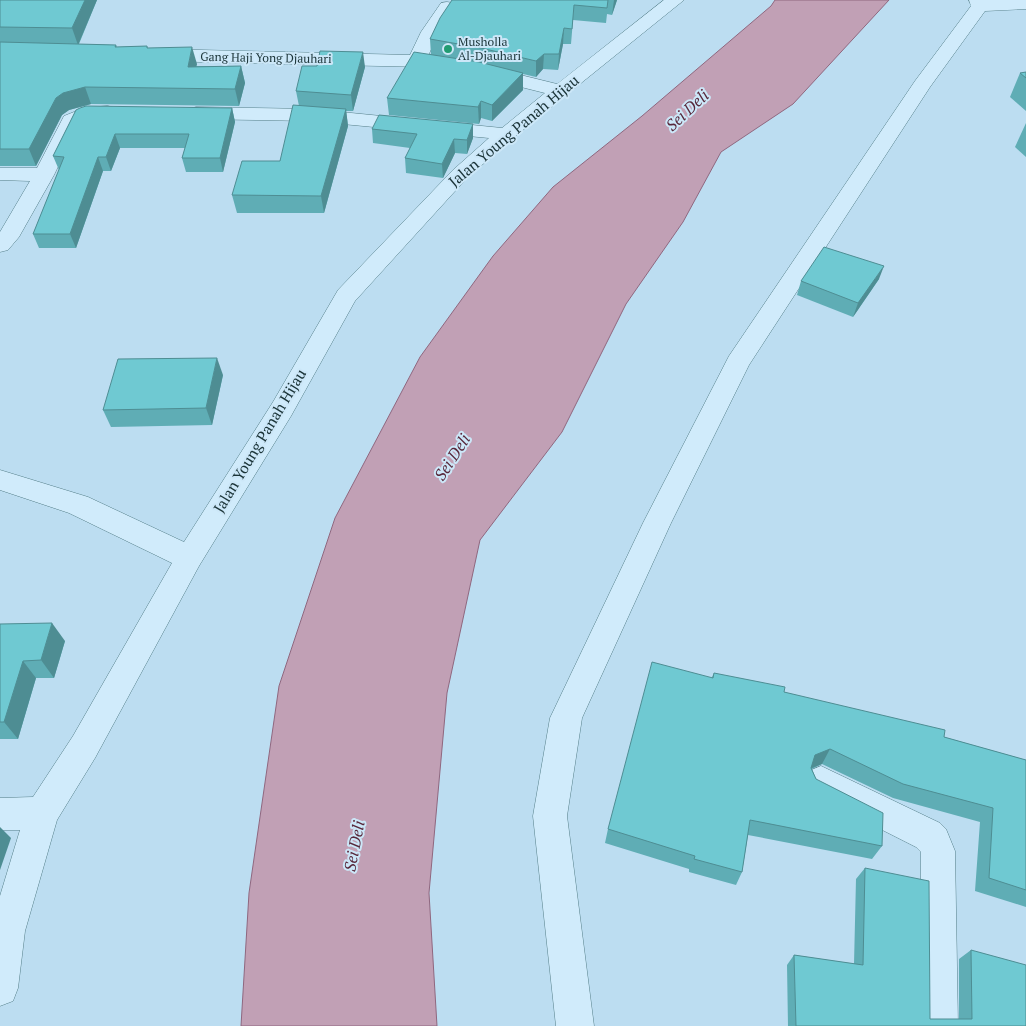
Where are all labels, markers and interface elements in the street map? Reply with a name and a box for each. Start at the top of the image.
place label: Musholla Al-Djauhari [458,34,522,63]
marker: Musholla Al-Djauhari [442,43,454,55]
street label: Gang Haji Yong Djauhari [200,49,332,66]
street label: Jalan Young Panah Hijau [444,70,583,191]
water label: Sei Deli [661,84,714,136]
street label: Jalan Young Panah Hijau [208,365,310,516]
water label: Sei Deli [429,429,476,485]
water label: Sei Deli [338,818,370,873]

